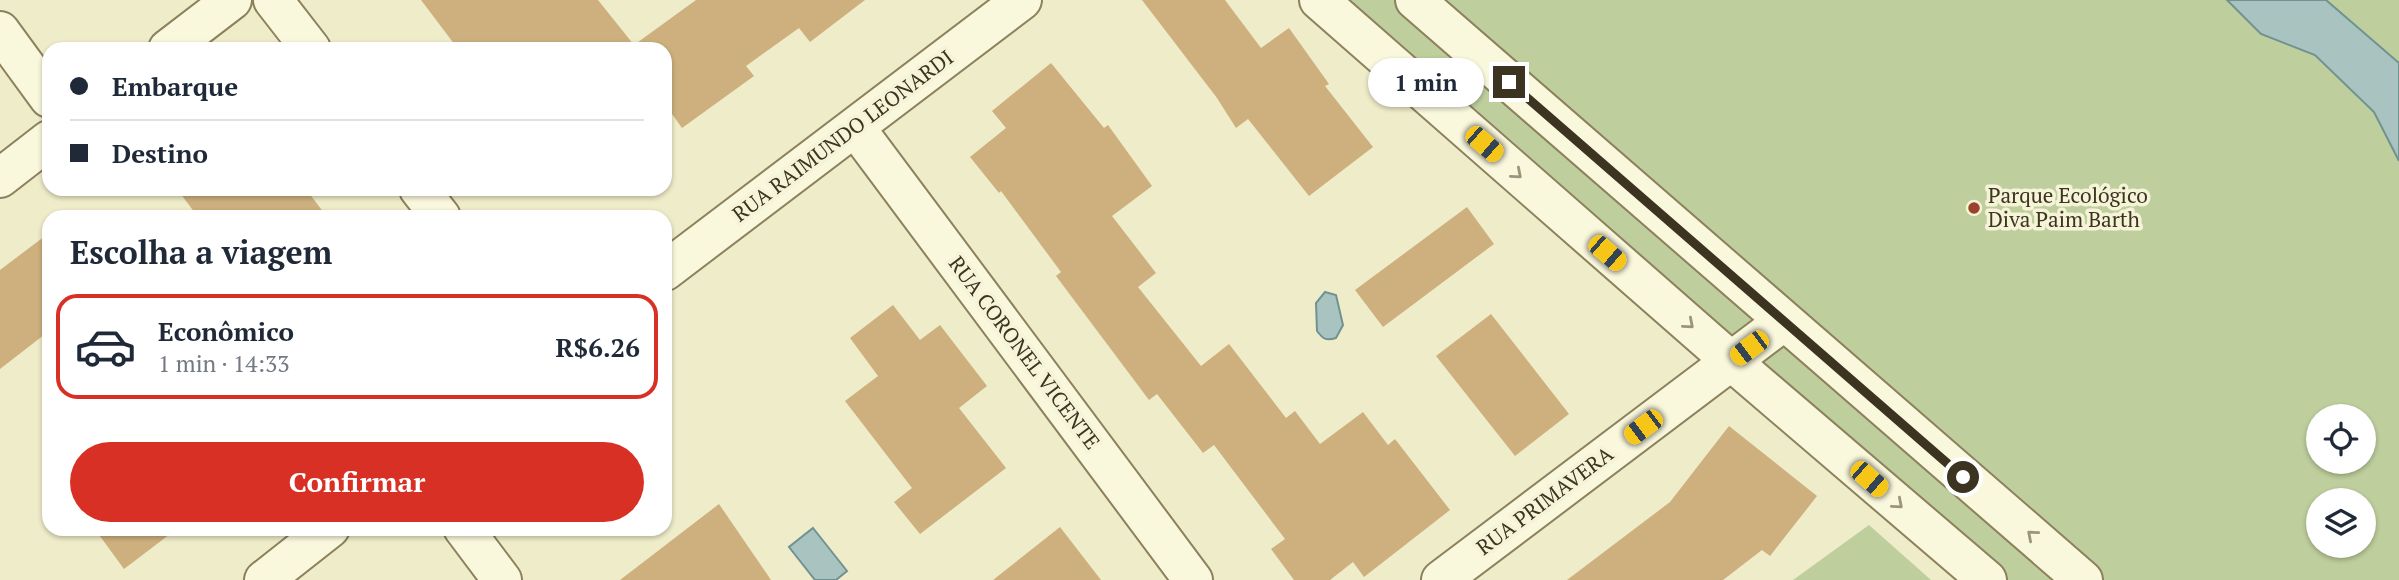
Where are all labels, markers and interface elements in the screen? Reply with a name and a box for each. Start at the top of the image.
street label: RUA RAIMUNDO LEONARDI [726,43,958,227]
callout: 1 min [1369,57,1484,106]
route end [1493,66,1525,98]
text: 1 min [1395,67,1457,98]
text: Embarque [112,69,238,103]
car [1462,122,1507,166]
text: Destino [112,136,208,170]
one-way arrow [1509,166,1522,178]
place label: Parque Ecológico Diva Paim Barth [1988,181,2148,233]
marker: Parque Ecológico Diva Paim Barth [1966,200,1982,216]
text: Escolha a viagem [70,231,332,273]
car [1585,231,1630,275]
street label: RUA CORONEL VICENTE [943,250,1107,455]
text: Econômico [158,314,294,348]
icon: car [74,315,137,378]
one-way arrow [1680,316,1693,328]
car [1726,327,1773,369]
text: R$6.26 [555,330,640,364]
text: 1 min · 14:33 [158,348,290,379]
map controls [2306,404,2376,558]
button: locate [2306,404,2376,474]
car [1620,406,1667,448]
street label: RUA PRIMAVERA [1470,439,1619,561]
button: Confirmar [70,442,644,522]
car [1847,457,1892,501]
route start [1947,461,1979,493]
button: layers [2306,488,2376,558]
one-way arrow [1890,496,1903,508]
one-way arrow [2027,531,2040,543]

